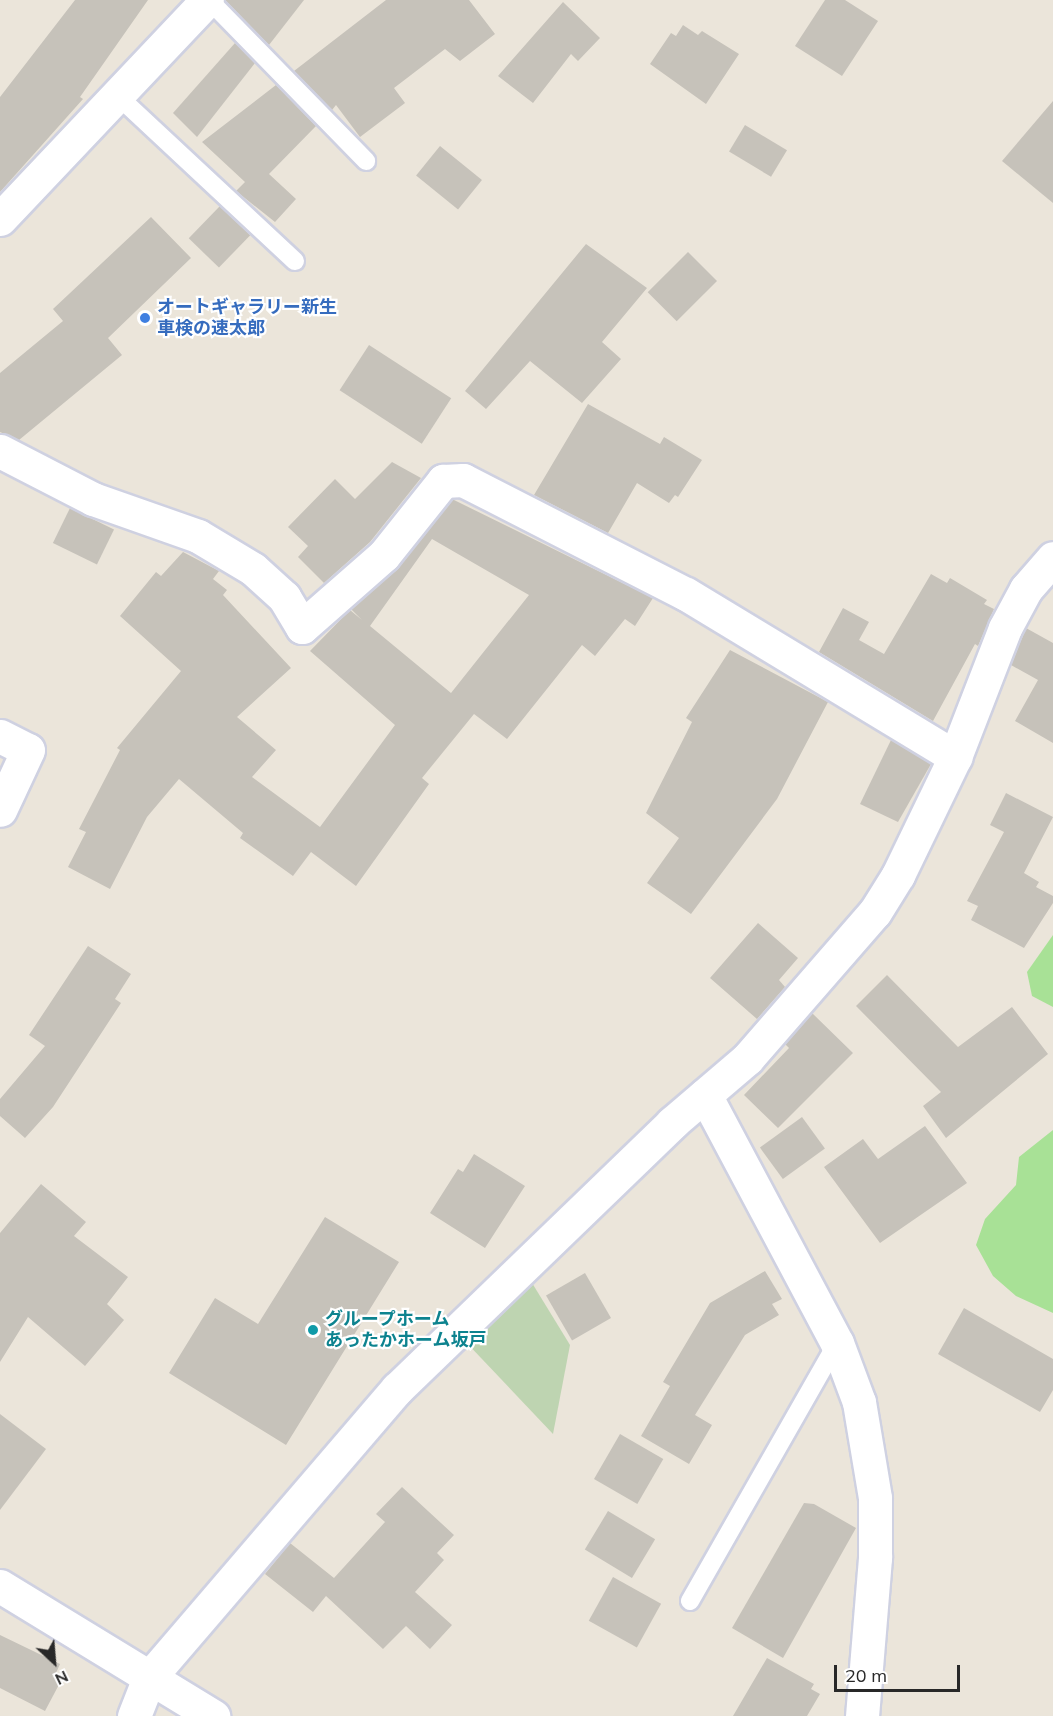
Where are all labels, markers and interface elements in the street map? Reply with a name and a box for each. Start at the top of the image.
place label: オートギャラリー新生 車検の速太郎 [157,297,337,340]
marker: オートギャラリー新生 車検の速太郎 [138,311,152,325]
place label: グループホーム あったかホーム坂戸 [325,1309,487,1352]
marker: グループホーム あったかホーム坂戸 [306,1323,320,1337]
north arrow [24,1632,84,1692]
scale bar [837,1653,963,1691]
text: 20 m [845,1664,887,1687]
text: N [52,1667,72,1690]

